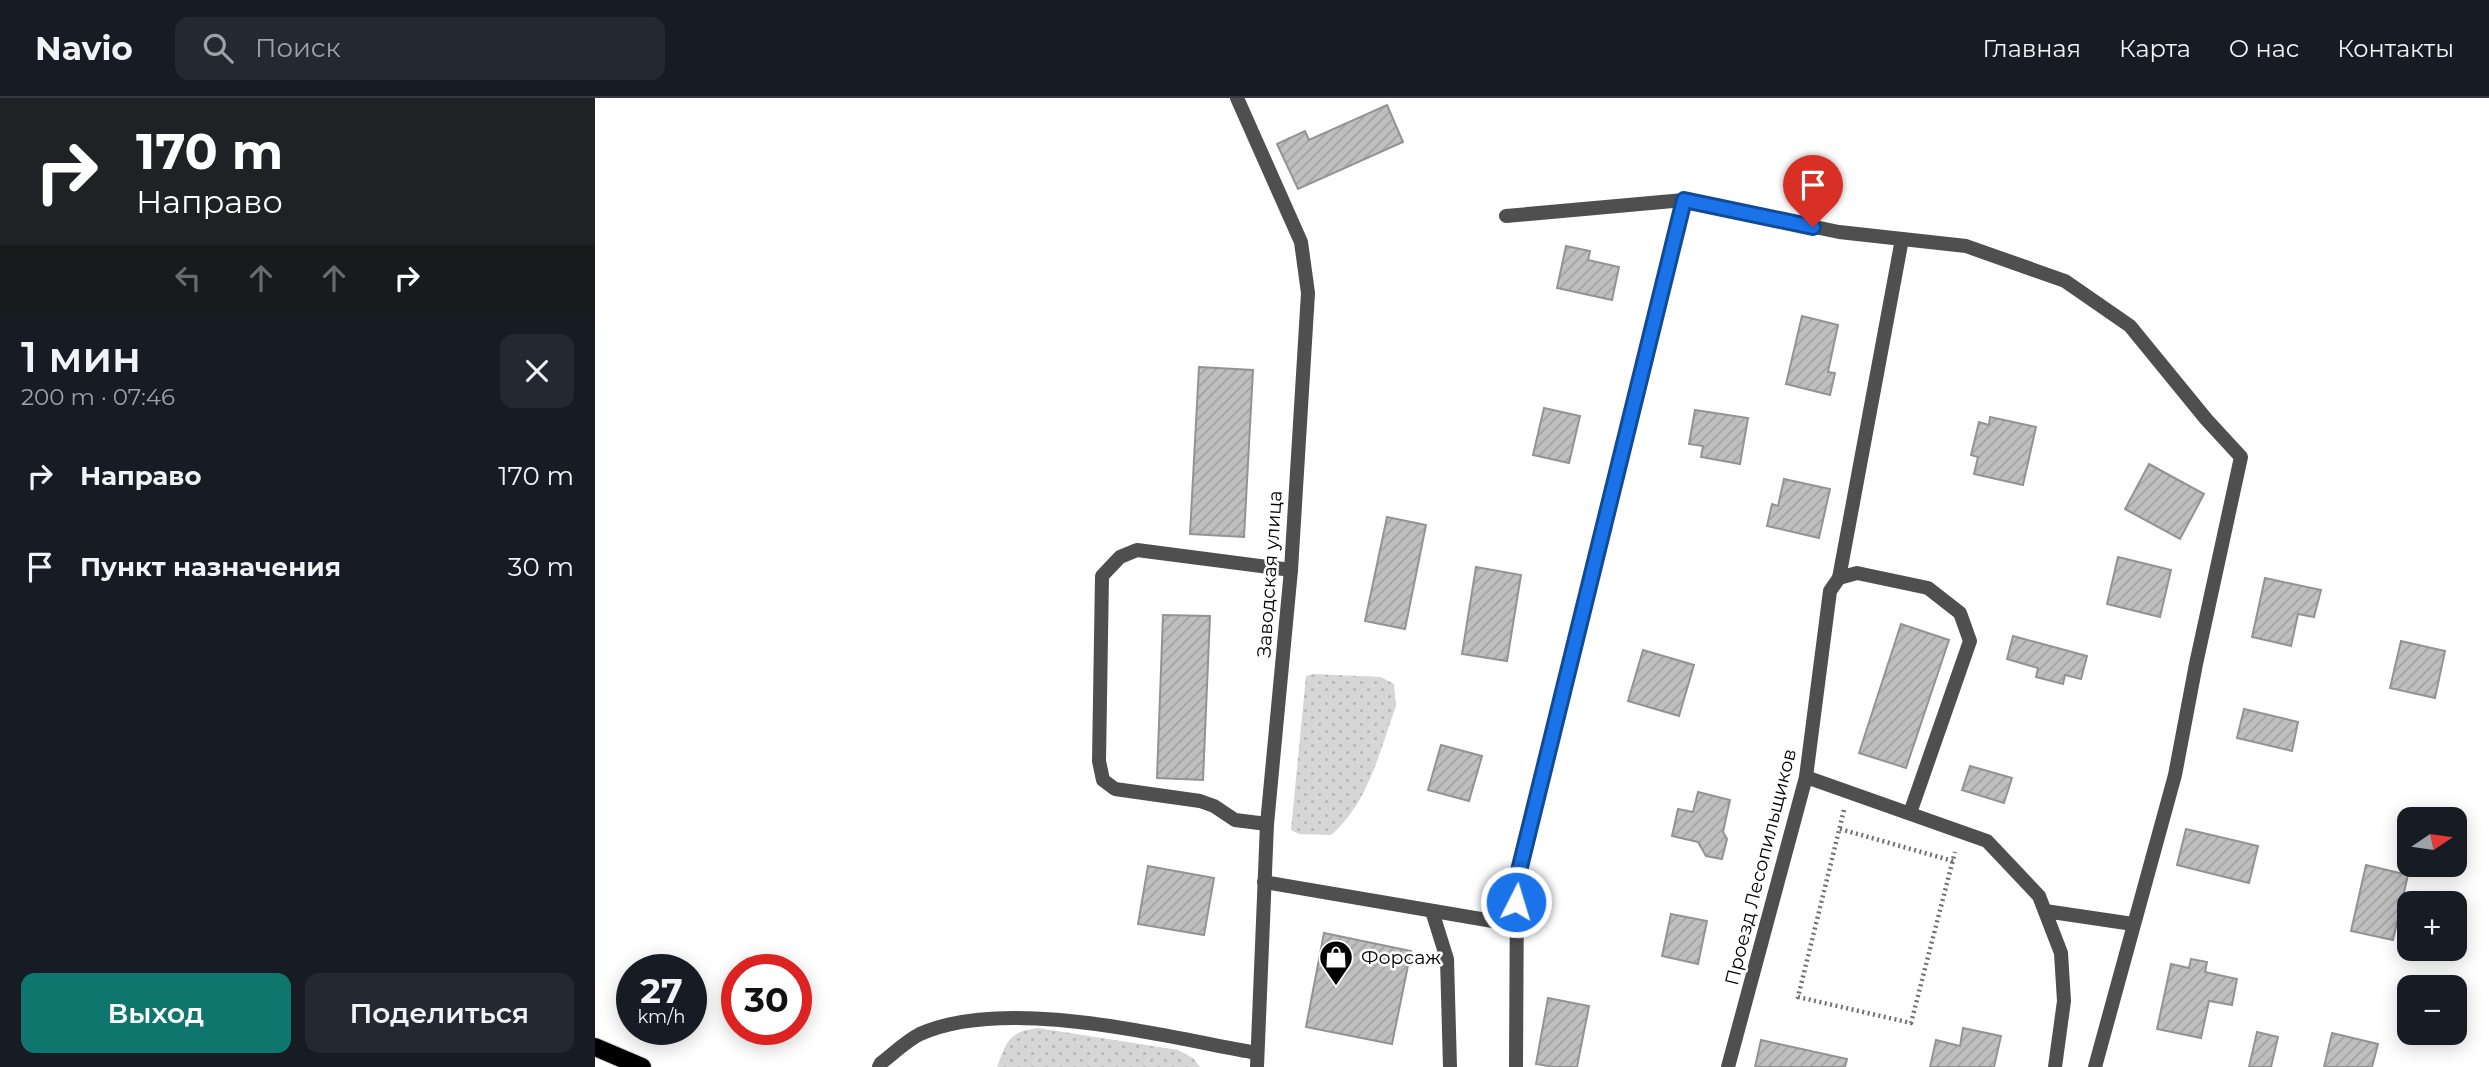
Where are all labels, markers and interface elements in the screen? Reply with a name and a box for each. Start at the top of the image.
search box [175,17,665,80]
text: Navio [35,28,133,68]
icon: search [199,29,237,67]
text: Поиск [255,32,341,64]
text: Главная [1983,34,2081,63]
text: Карта [2119,34,2191,63]
text: О нас [2229,34,2299,63]
text: Контакты [2337,34,2454,63]
text: 170 m [136,122,283,181]
icon: right [21,126,112,217]
pin [1783,155,1843,227]
icon: arrive [1794,166,1832,204]
text: Направо [136,182,283,221]
icon: left [169,259,207,297]
icon: ahead [242,259,280,297]
icon: ahead [315,259,353,297]
icon: right [388,259,426,297]
text: 1 мин [21,331,141,383]
button: close [500,334,574,408]
text: 200 m · 07:46 [21,383,175,411]
icon: right [21,457,59,495]
text: Направо [80,460,201,492]
text: 170 m [498,460,574,492]
street label: Заводская улица [1252,490,1287,658]
icon: arrive [21,548,59,586]
text: Пункт назначения [80,551,341,583]
text: 30 m [508,551,574,583]
street label: Проезд Лесопильщиков [1720,746,1801,988]
north arrow [2397,807,2467,877]
map controls [2397,807,2467,1045]
position arrow [1479,865,1553,939]
button: + [2397,891,2467,961]
shop icon: Форсаж [1317,938,1355,987]
place label: Форсаж [1361,946,1441,969]
speed limit sign: 30 [721,954,812,1045]
text: 27 [640,969,683,1012]
button: Выход [21,973,291,1053]
button: Поделиться [305,973,574,1053]
button: − [2397,975,2467,1045]
text: km/h [637,1006,686,1028]

